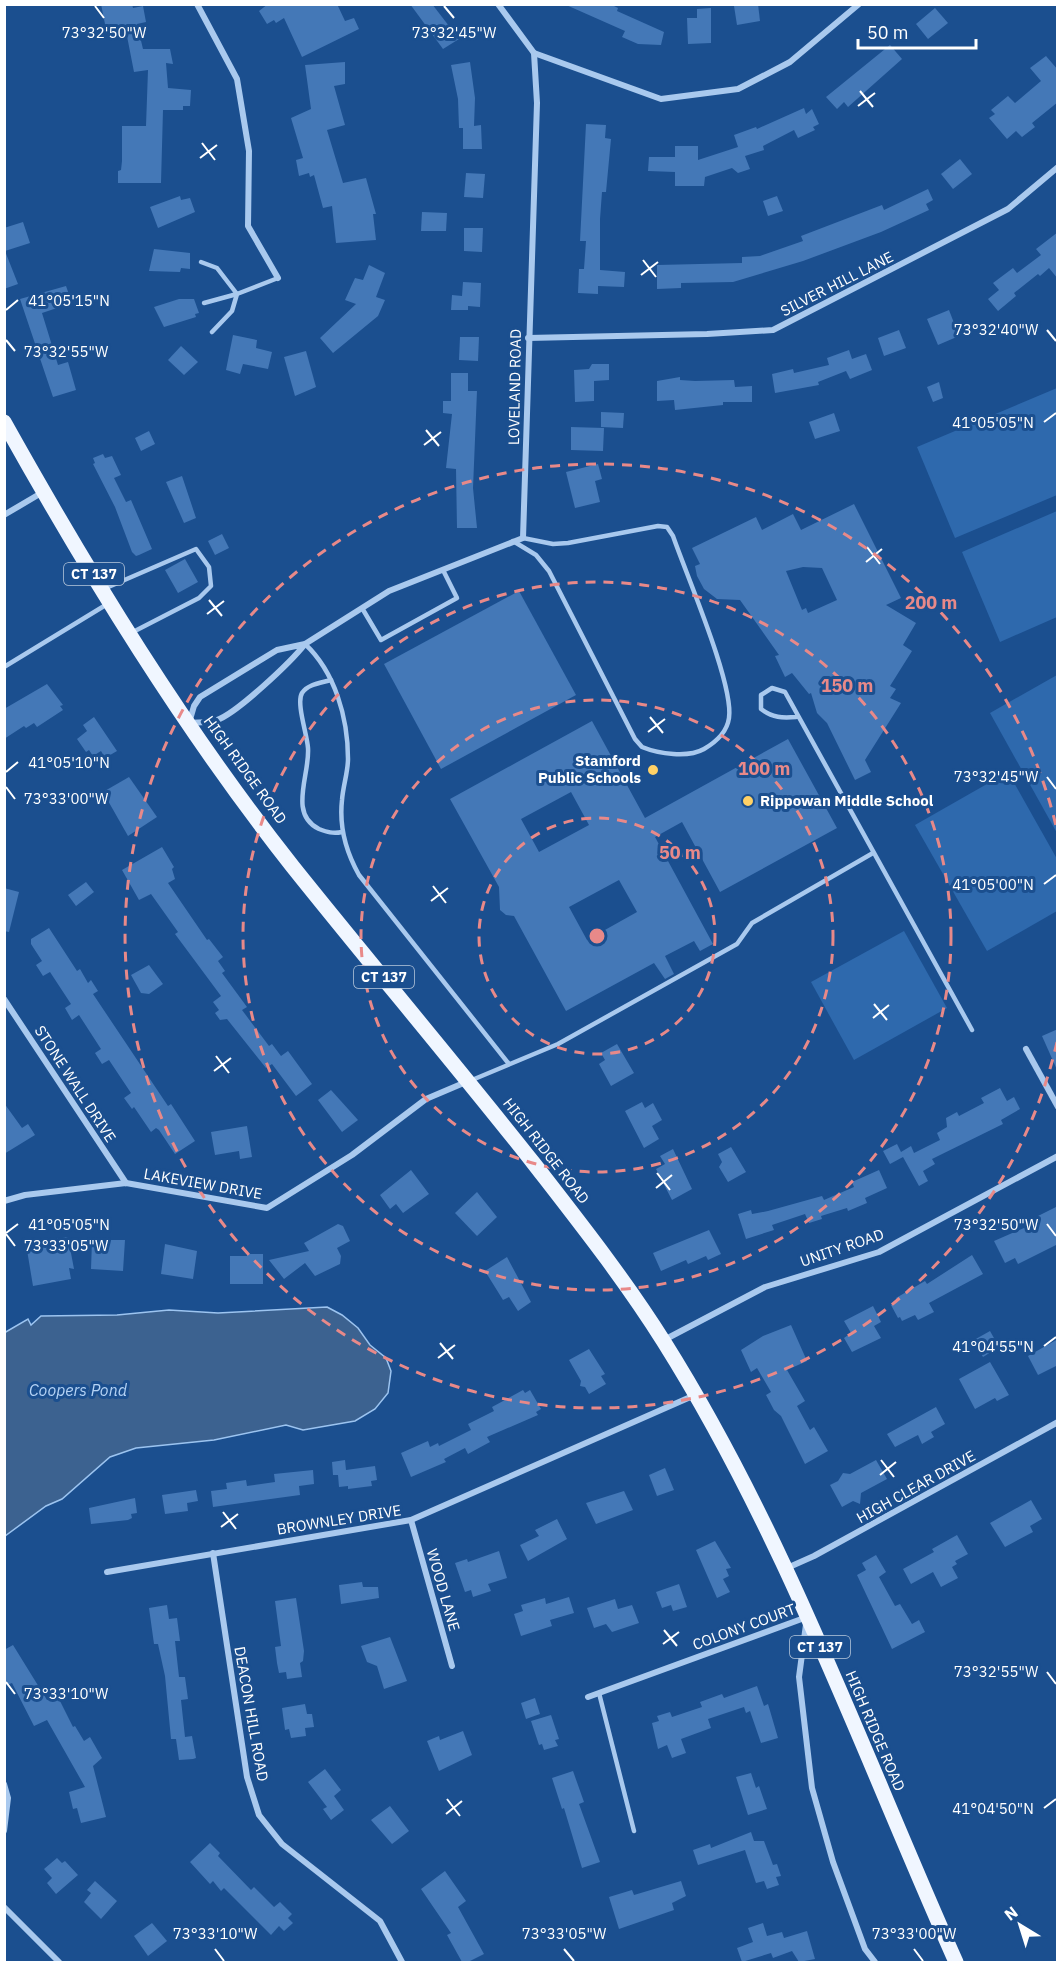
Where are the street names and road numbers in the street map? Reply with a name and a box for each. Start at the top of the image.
street label: SILVER HILL LANE [777,247,896,320]
street label: LOVELAND ROAD [504,329,525,445]
road number: CT 137 [64,563,124,585]
street label: HIGH RIDGE ROAD [200,712,291,828]
road number: CT 137 [354,966,414,988]
street label: STONE WALL DRIVE [31,1022,120,1146]
street label: HIGH RIDGE ROAD [499,1094,594,1207]
street label: LAKEVIEW DRIVE [142,1164,264,1203]
street label: UNITY ROAD [797,1224,886,1271]
street label: HIGH CLEAR DRIVE [853,1446,979,1527]
street label: BROWNLEY DRIVE [275,1500,403,1539]
street label: WOOD LANE [423,1546,464,1633]
street label: COLONY COURT [690,1599,798,1654]
road number: CT 137 [790,1636,850,1658]
street label: DEACON HILL ROAD [230,1645,273,1783]
street label: HIGH RIDGE ROAD [841,1668,909,1794]

